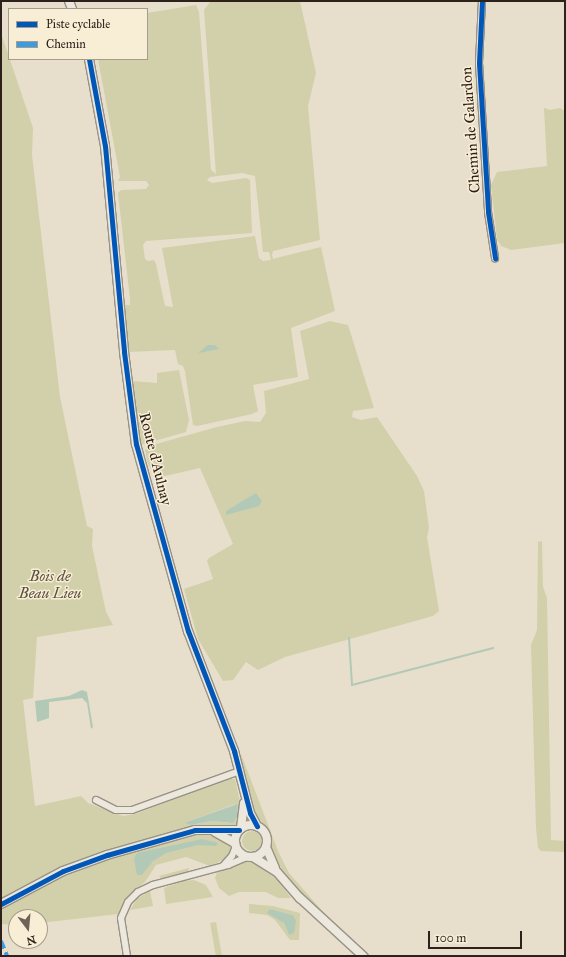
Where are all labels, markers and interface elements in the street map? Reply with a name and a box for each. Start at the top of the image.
legend [8,8,148,60]
text: Piste cyclable [46,17,110,31]
text: Chemin [46,37,86,51]
street label: Chemin de Galardon [458,66,484,194]
street label: Route d'Aulnay [135,411,175,507]
park label: Bois de Beau Lieu [19,567,81,602]
north arrow [8,909,48,949]
scale bar [430,923,524,949]
text: 100 m [435,931,466,945]
text: N [25,933,37,948]

